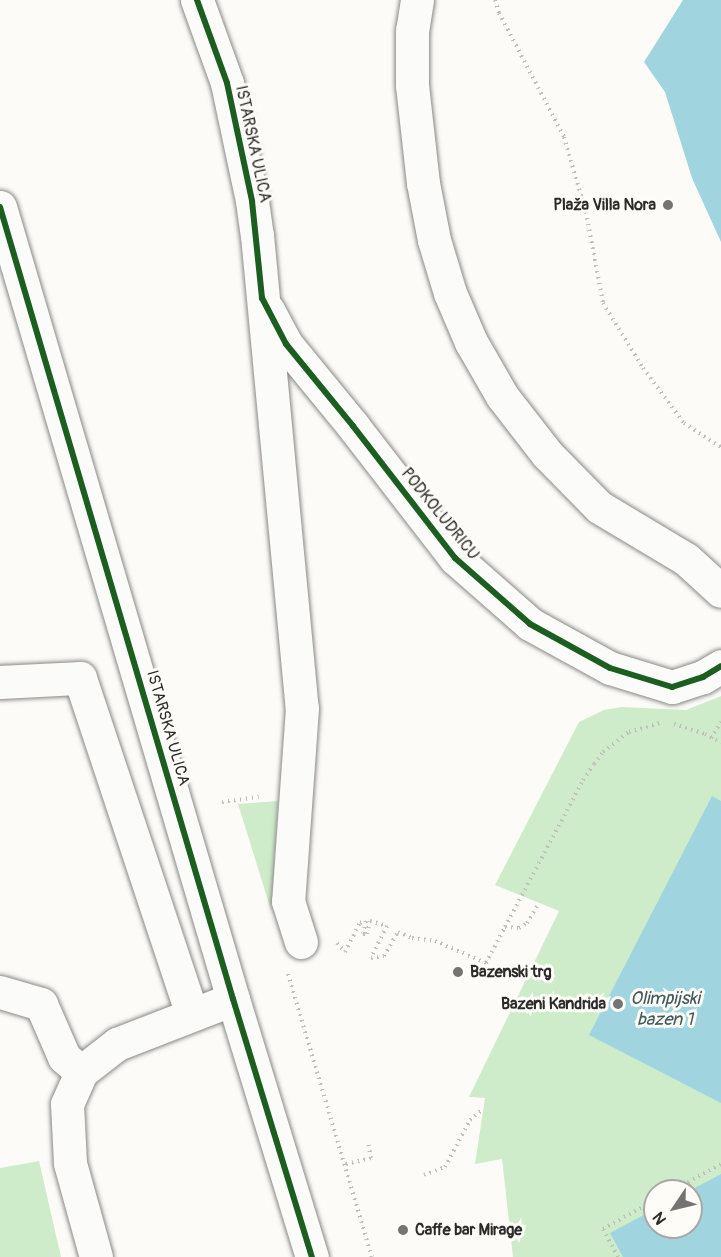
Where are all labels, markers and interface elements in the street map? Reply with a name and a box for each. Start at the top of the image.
street label: ISTARSKA ULICA [231,84,275,204]
place label: Plaža Villa Nora [553,195,656,215]
marker: Plaža Villa Nora [661,198,675,212]
street label: PODKOLUDRICU [397,464,483,564]
street label: ISTARSKA ULICA [142,668,194,788]
place label: Bazenski trg [470,962,551,982]
marker: Bazenski trg [451,965,465,979]
water label: Olimpijski bazen 1 [630,989,700,1032]
place label: Bazeni Kandrida [501,994,606,1014]
marker: Bazeni Kandrida [611,997,625,1011]
north arrow [643,1179,703,1239]
text: N [649,1208,671,1228]
place label: Caffe bar Mirage [415,1220,522,1240]
marker: Caffe bar Mirage [396,1223,410,1237]

